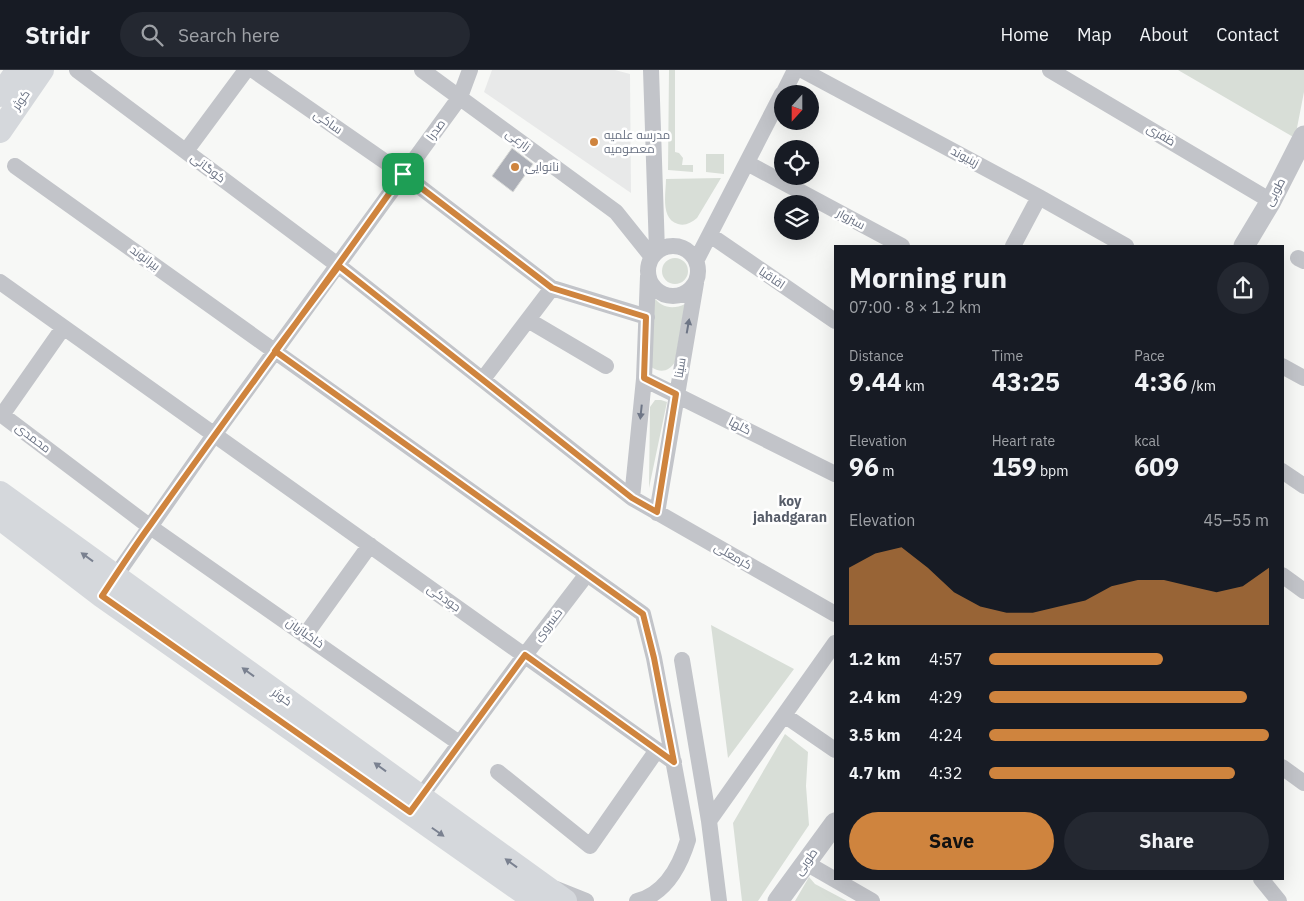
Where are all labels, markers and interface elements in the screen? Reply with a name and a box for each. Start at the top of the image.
search box [120,12,470,57]
text: Stridr [25,19,90,51]
icon: search [138,21,166,49]
text: Search here [178,23,280,47]
text: Home [1001,23,1049,46]
text: Map [1077,23,1112,46]
text: About [1140,23,1188,46]
text: Contact [1216,23,1279,46]
north arrow [774,85,819,130]
map controls [774,85,819,240]
street label: کوثر [8,87,33,114]
street label: ساکی [311,106,346,137]
street label: صدرا [423,116,448,143]
street label: ظفری [1144,120,1178,149]
street label: زارعی [503,126,534,154]
place label: مدرسه علمیه معصومیه [604,127,670,156]
marker: مدرسه علمیه معصومیه [588,136,600,148]
button: locate [774,140,819,185]
street label: زینیوند [948,143,982,170]
street label: کوگانی [188,150,229,186]
pin [382,153,424,195]
place label: نانوایی [525,159,559,174]
icon: arrive [389,160,417,188]
marker: نانوایی [509,161,521,173]
street label: طوبی [1261,175,1288,208]
button: layers [774,195,819,240]
street label: سبزوار [834,204,868,232]
street label: بیرانوند [127,242,163,273]
text: Morning run [849,259,1007,296]
button: share [1217,262,1269,314]
street label: اقاقیا [756,263,788,292]
text: 07:00 · 8 × 1.2 km [849,297,981,317]
one-way arrow [684,318,692,334]
text: Distance [849,347,904,365]
text: Time [992,347,1023,365]
text: Pace [1134,347,1165,365]
street label: سینا [670,356,689,379]
text: 9.44 [849,365,902,398]
text: 43:25 [992,365,1060,398]
text: 4:36 [1134,365,1188,398]
text: km [902,377,925,395]
text: /km [1188,377,1216,395]
one-way arrow [637,404,645,420]
street label: گلها [726,414,754,438]
street label: محمدی [13,420,54,456]
text: Elevation [849,432,907,450]
text: Heart rate [992,432,1055,450]
text: kcal [1134,432,1160,450]
text: 96 [849,450,879,483]
text: 159 [992,450,1037,483]
text: 609 [1134,450,1179,483]
text: m [879,462,895,480]
text: bpm [1037,462,1068,480]
district label: koy jahadgaran [752,492,827,526]
text: Elevation [849,510,915,530]
text: 45–55 m [1203,510,1269,530]
street label: کرمعلی [712,539,755,572]
one-way arrow [81,552,94,562]
street label: جودکی [425,581,464,614]
street label: خسروی [530,605,565,644]
street label: خاکبازیان [284,614,327,651]
text: 1.2 km [849,649,900,669]
text: 4:57 [929,649,962,669]
one-way arrow [241,667,255,677]
street label: کوثر [268,684,295,709]
text: 2.4 km [849,687,900,707]
text: 4:29 [929,687,962,707]
text: 3.5 km [849,725,900,745]
text: 4:24 [929,725,962,745]
one-way arrow [373,762,387,772]
text: 4.7 km [849,763,900,783]
text: 4:32 [929,763,962,783]
button: Save [849,812,1054,870]
button: Share [1064,812,1269,870]
one-way arrow [431,827,445,837]
street label: طوبی [791,845,820,878]
one-way arrow [505,857,518,868]

